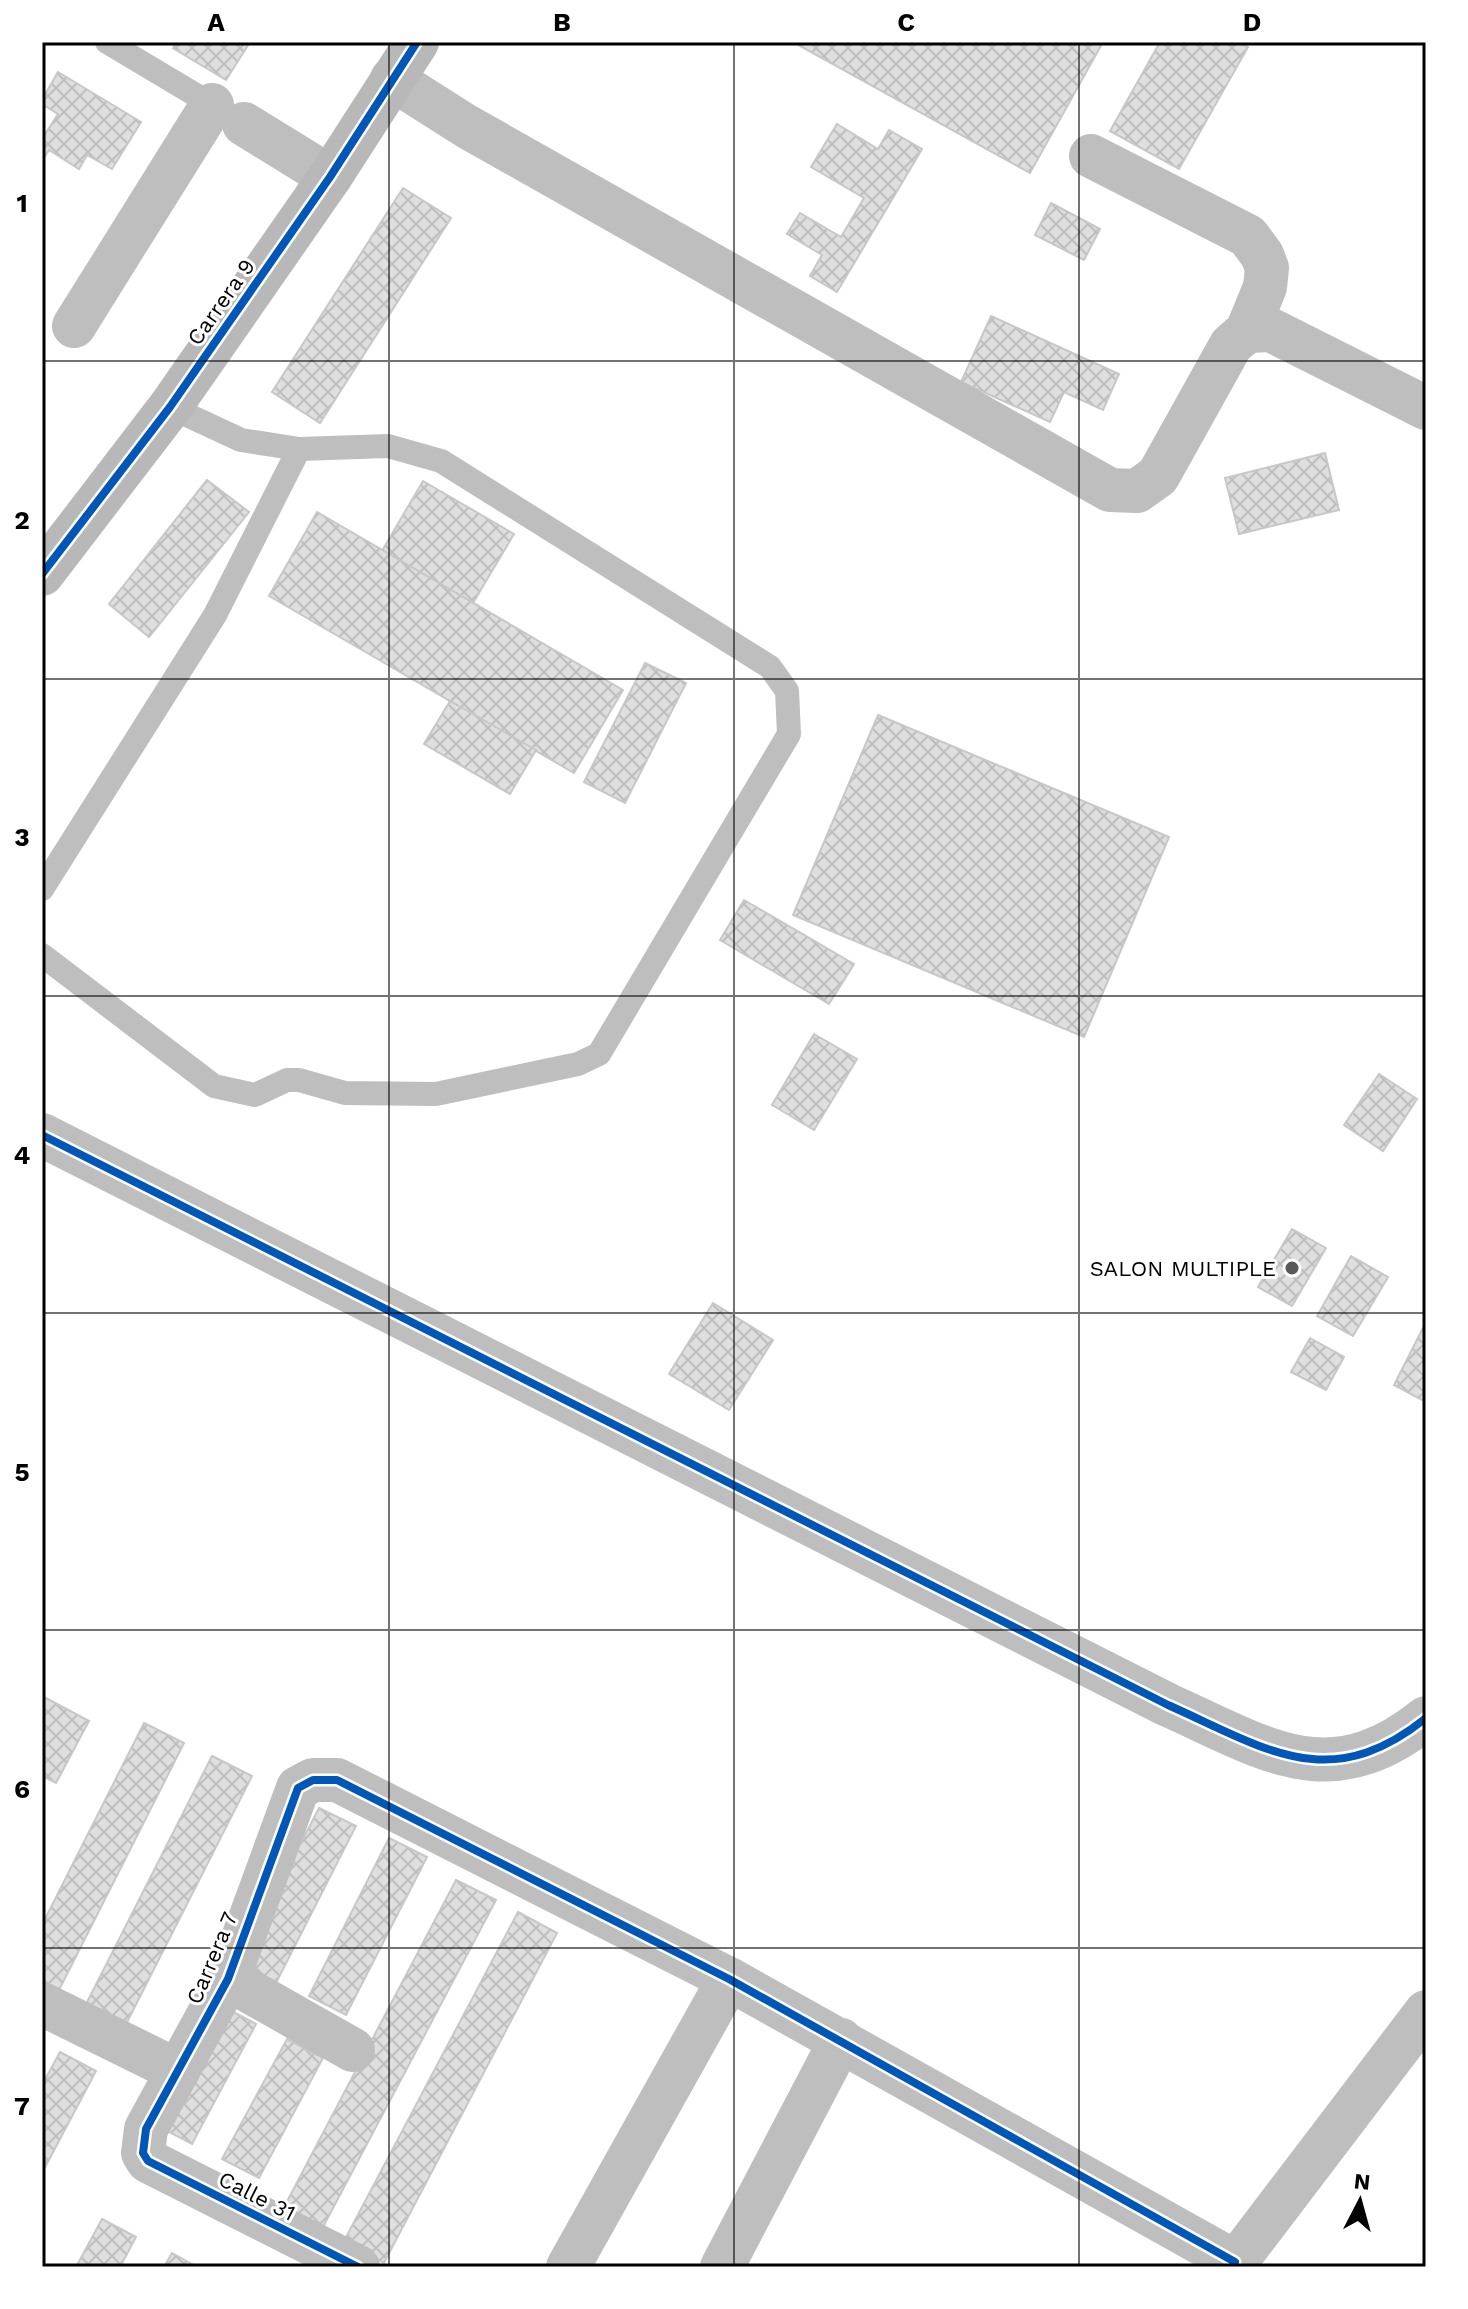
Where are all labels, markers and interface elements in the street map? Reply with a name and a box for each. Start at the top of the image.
text: A [207,7,225,37]
text: B [553,7,571,37]
text: C [897,7,915,37]
text: D [1243,7,1261,37]
text: 1 [16,188,28,218]
street label: Carrera 9 [182,254,260,350]
text: 2 [14,505,30,535]
text: 3 [14,822,30,852]
text: 4 [14,1140,31,1170]
place label: SALON MULTIPLE [1090,1256,1276,1281]
marker: SALON MULTIPLE [1283,1259,1301,1277]
text: 5 [14,1457,30,1487]
text: 6 [14,1774,30,1804]
street label: Carrera 7 [181,1908,243,2008]
text: 7 [14,2091,30,2121]
north arrow [1320,2161,1400,2241]
street label: Calle 31 [215,2166,299,2226]
text: N [1353,2168,1371,2195]

